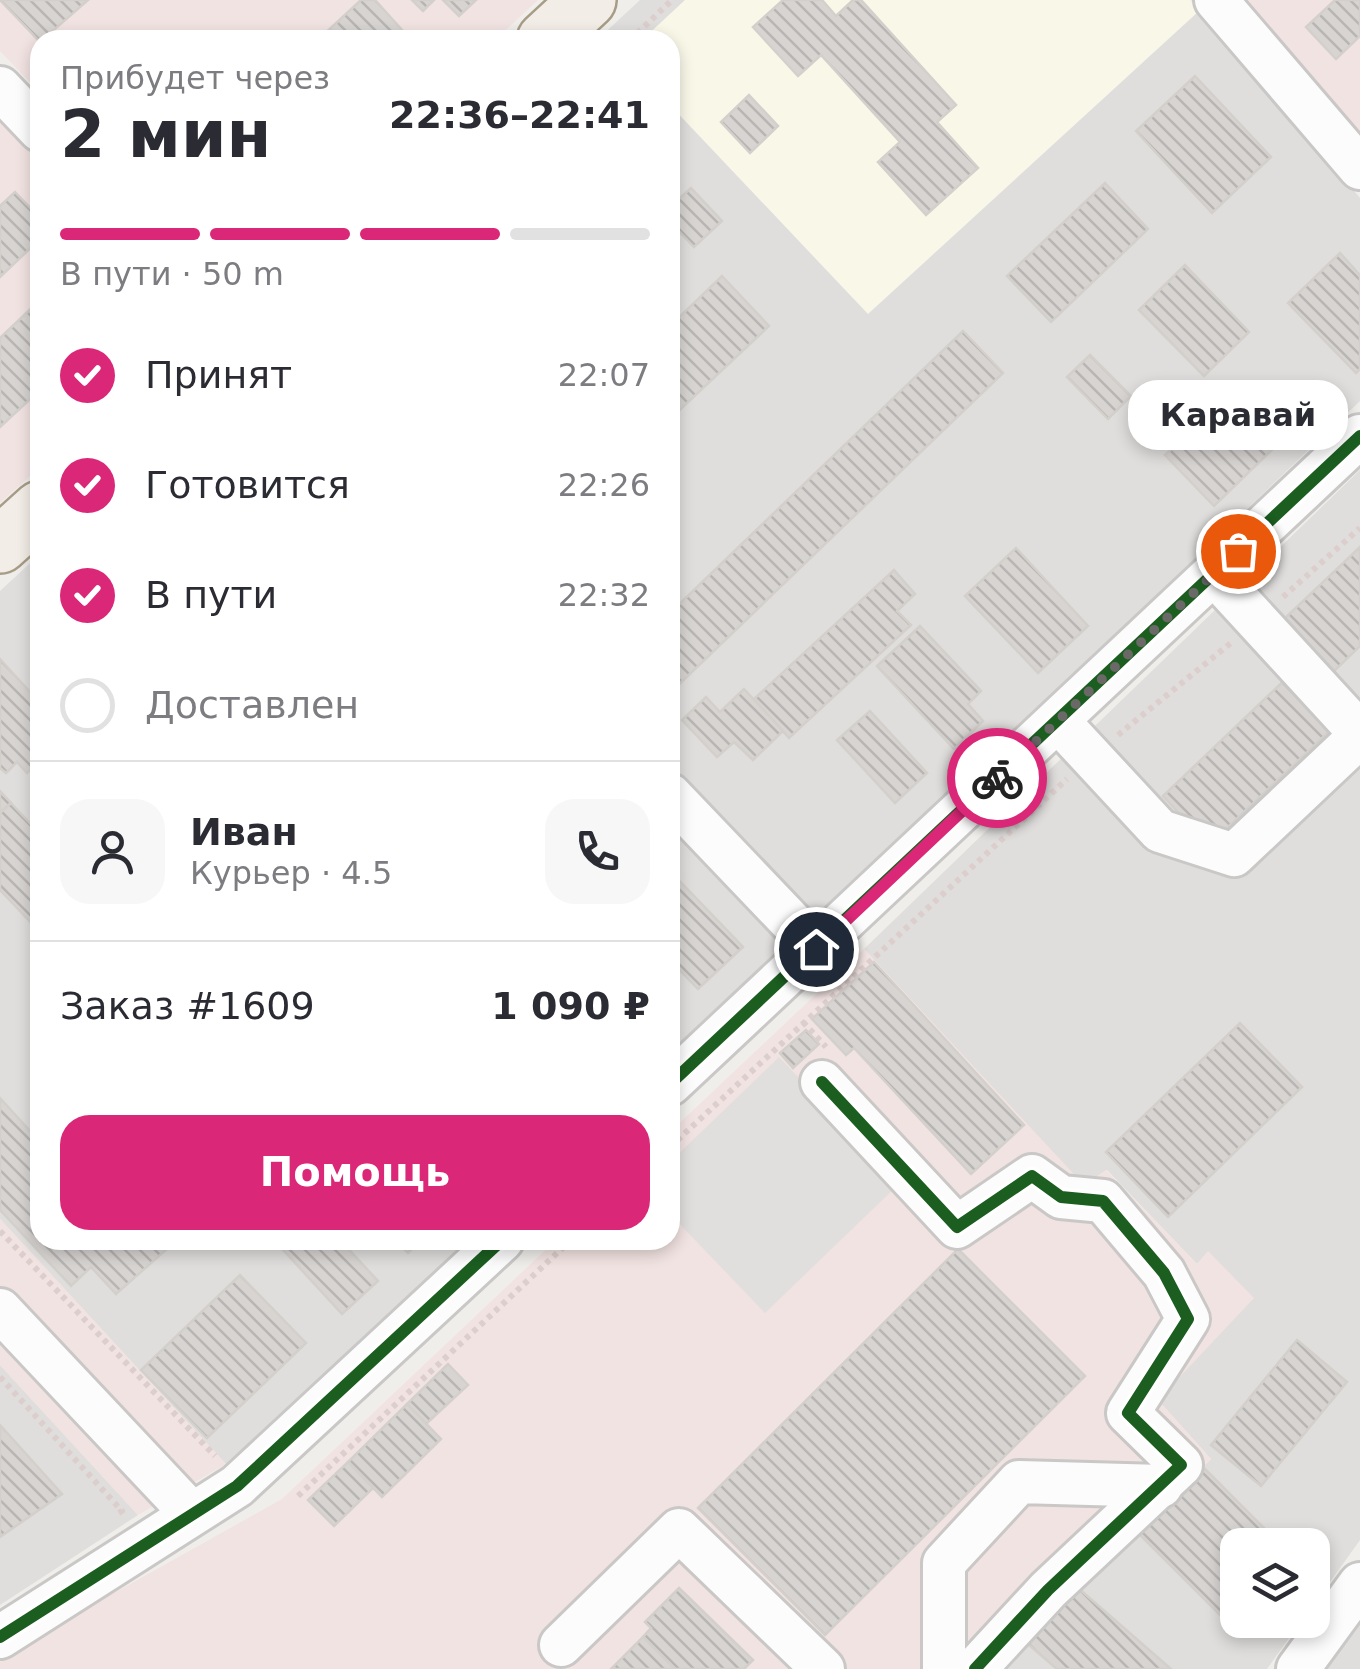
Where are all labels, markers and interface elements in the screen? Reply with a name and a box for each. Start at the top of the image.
text: Прибудет через [60,59,330,97]
text: 22:36–22:41 [389,93,650,137]
text: 2 мин [60,97,271,172]
text: В пути · 50 m [60,255,284,293]
icon: check [60,348,115,403]
text: Принят [145,353,292,397]
text: 22:07 [558,356,650,394]
callout: Каравай [1128,381,1348,451]
text: Каравай [1160,396,1316,434]
icon: check [60,458,115,513]
text: Готовится [145,463,350,507]
text: 22:26 [558,466,650,504]
pin [1196,509,1281,594]
icon: bag [1211,524,1266,579]
icon: check [60,568,115,623]
text: В пути [145,573,277,617]
text: 22:32 [558,576,650,614]
text: Доставлен [145,683,359,727]
courier [947,728,1047,828]
icon: bike [970,751,1025,806]
button: person [60,799,165,904]
button: phone [545,799,650,904]
text: Иван [190,810,298,854]
text: Курьер · 4.5 [190,854,392,892]
pin [774,907,859,992]
icon: home [789,922,844,977]
text: Заказ #1609 [60,984,315,1028]
text: 1 090 ₽ [491,984,650,1028]
button: Помощь [60,1115,650,1230]
map controls [1220,1528,1330,1638]
button: layers [1220,1528,1330,1638]

